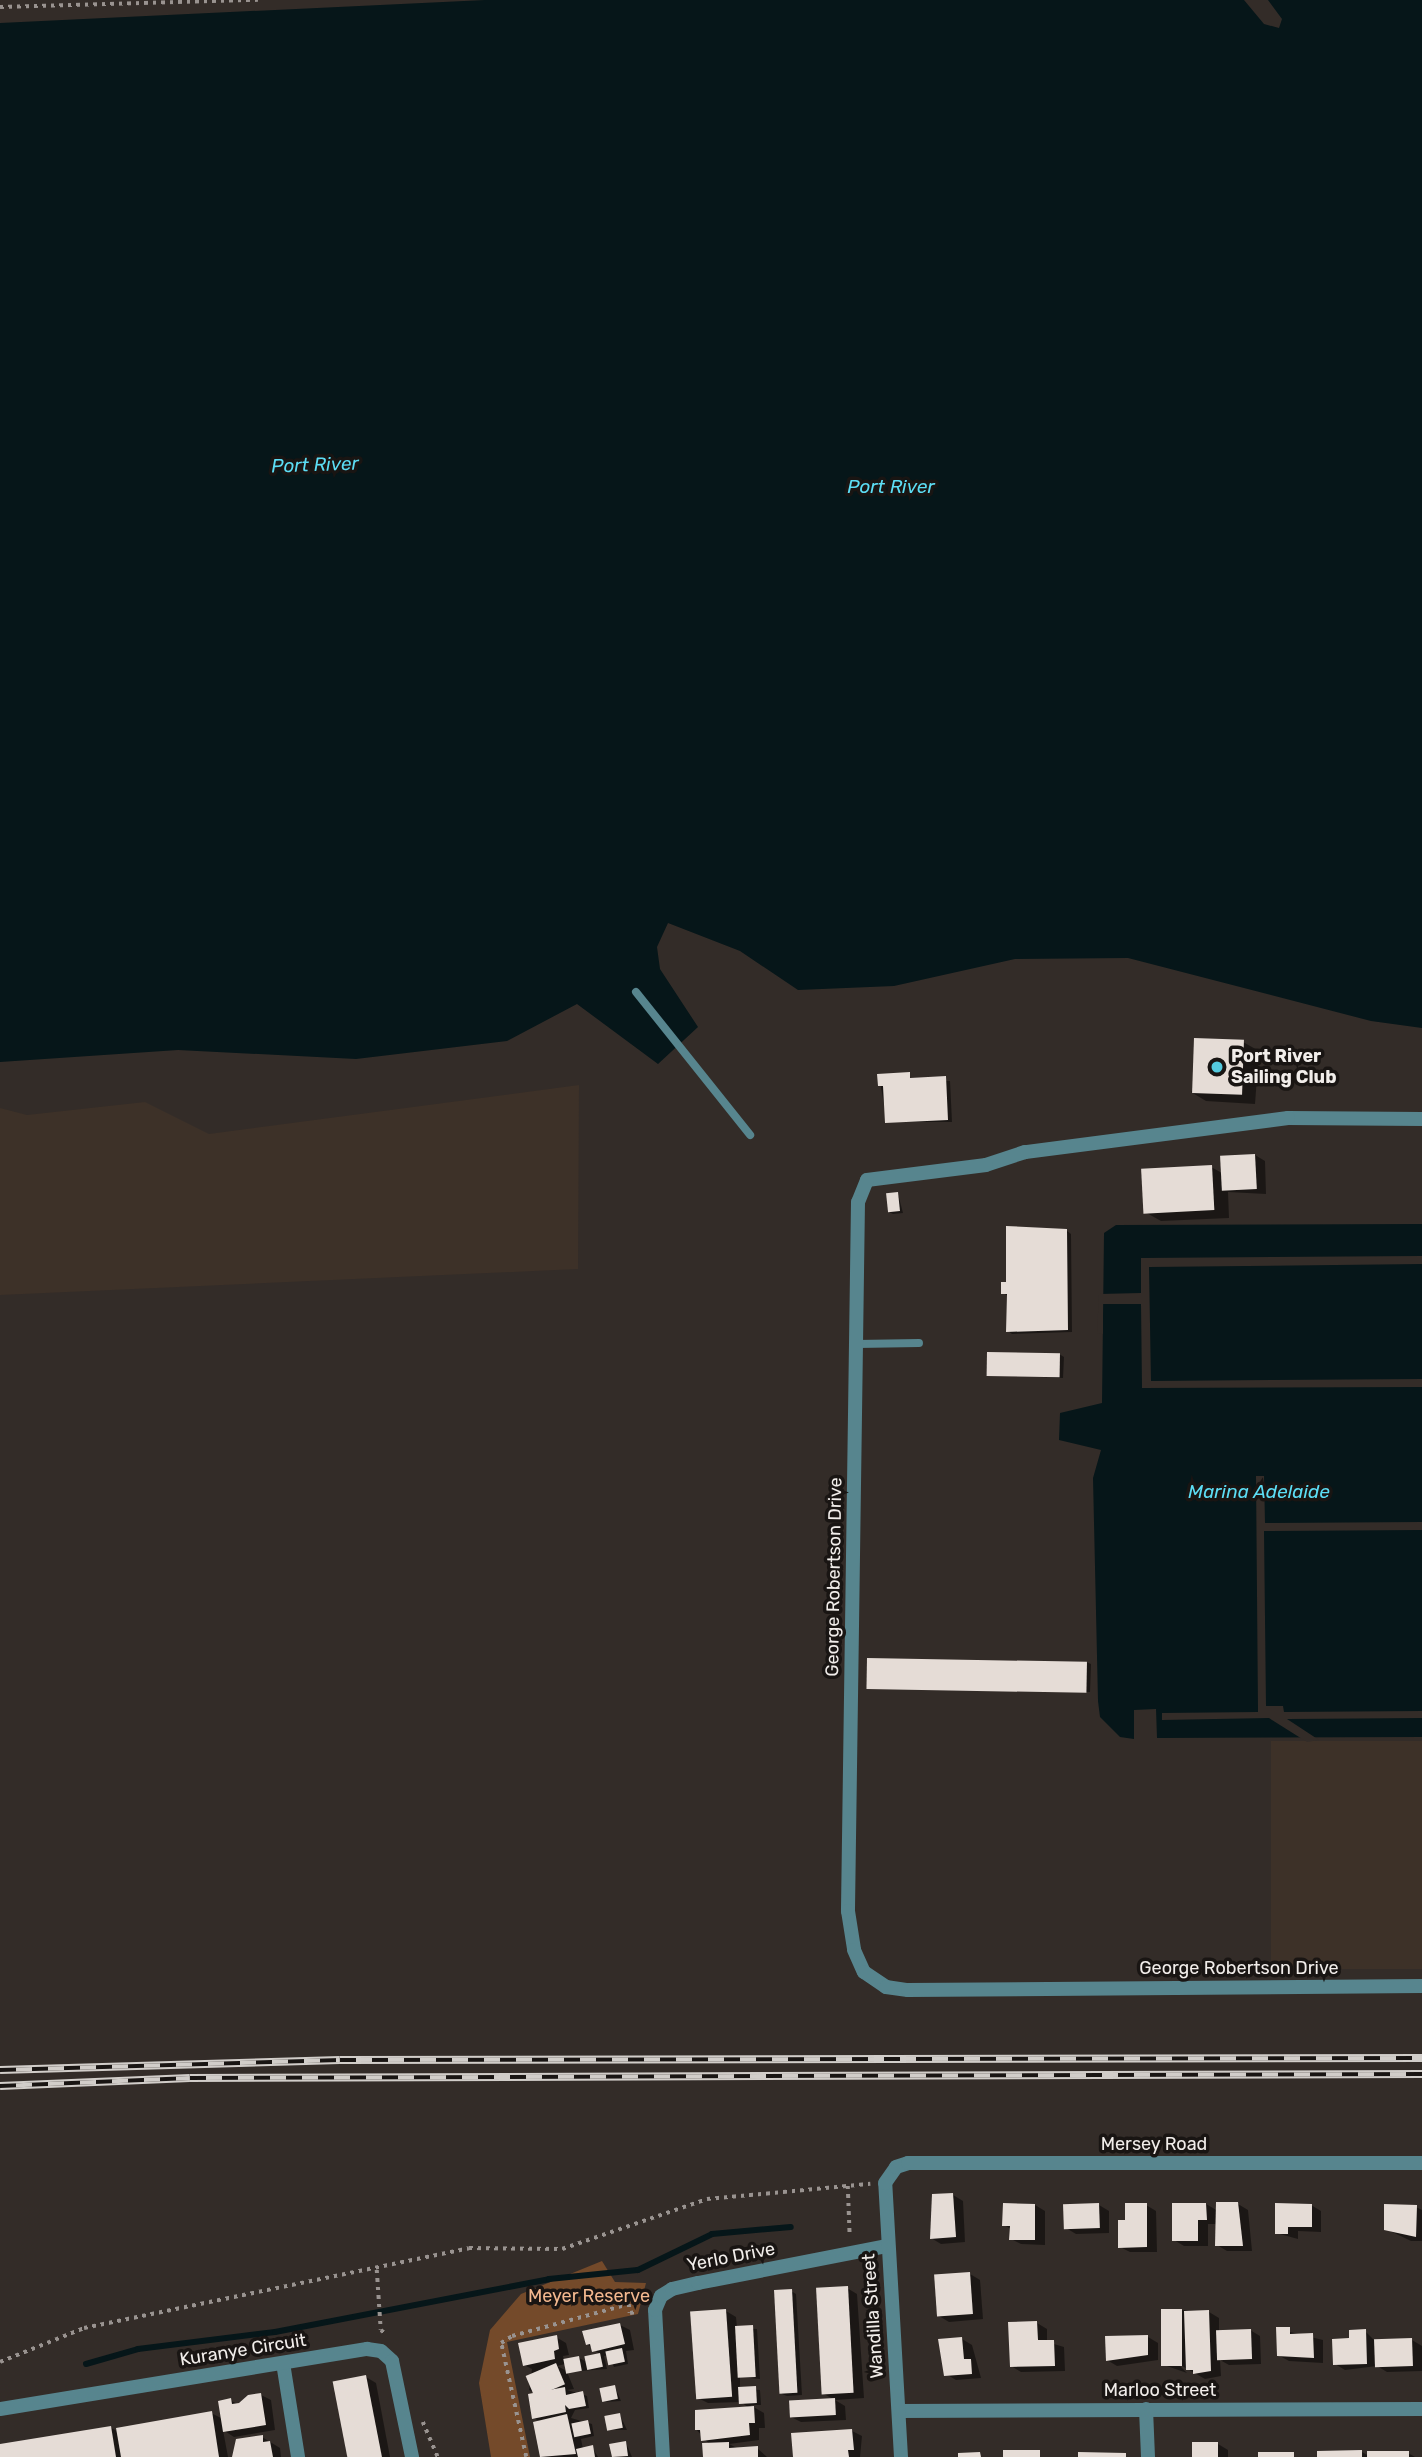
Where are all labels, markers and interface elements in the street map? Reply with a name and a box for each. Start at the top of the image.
water label: Port River [271,452,359,478]
water label: Port River [847,476,935,498]
place label: Port River Sailing Club [1231,1046,1336,1088]
marker: Port River Sailing Club [1209,1059,1225,1075]
street label: George Robertson Drive [821,1477,847,1677]
water label: Marina Adelaide [1188,1481,1330,1503]
street label: George Robertson Drive [1139,1957,1339,1979]
street label: Mersey Road [1100,2133,1208,2155]
street label: Yerlo Drive [685,2238,777,2276]
street label: Wandilla Street [858,2253,888,2379]
park label: Meyer Reserve [528,2285,650,2307]
street label: Kuranye Circuit [178,2329,308,2371]
street label: Marloo Street [1104,2379,1216,2401]

